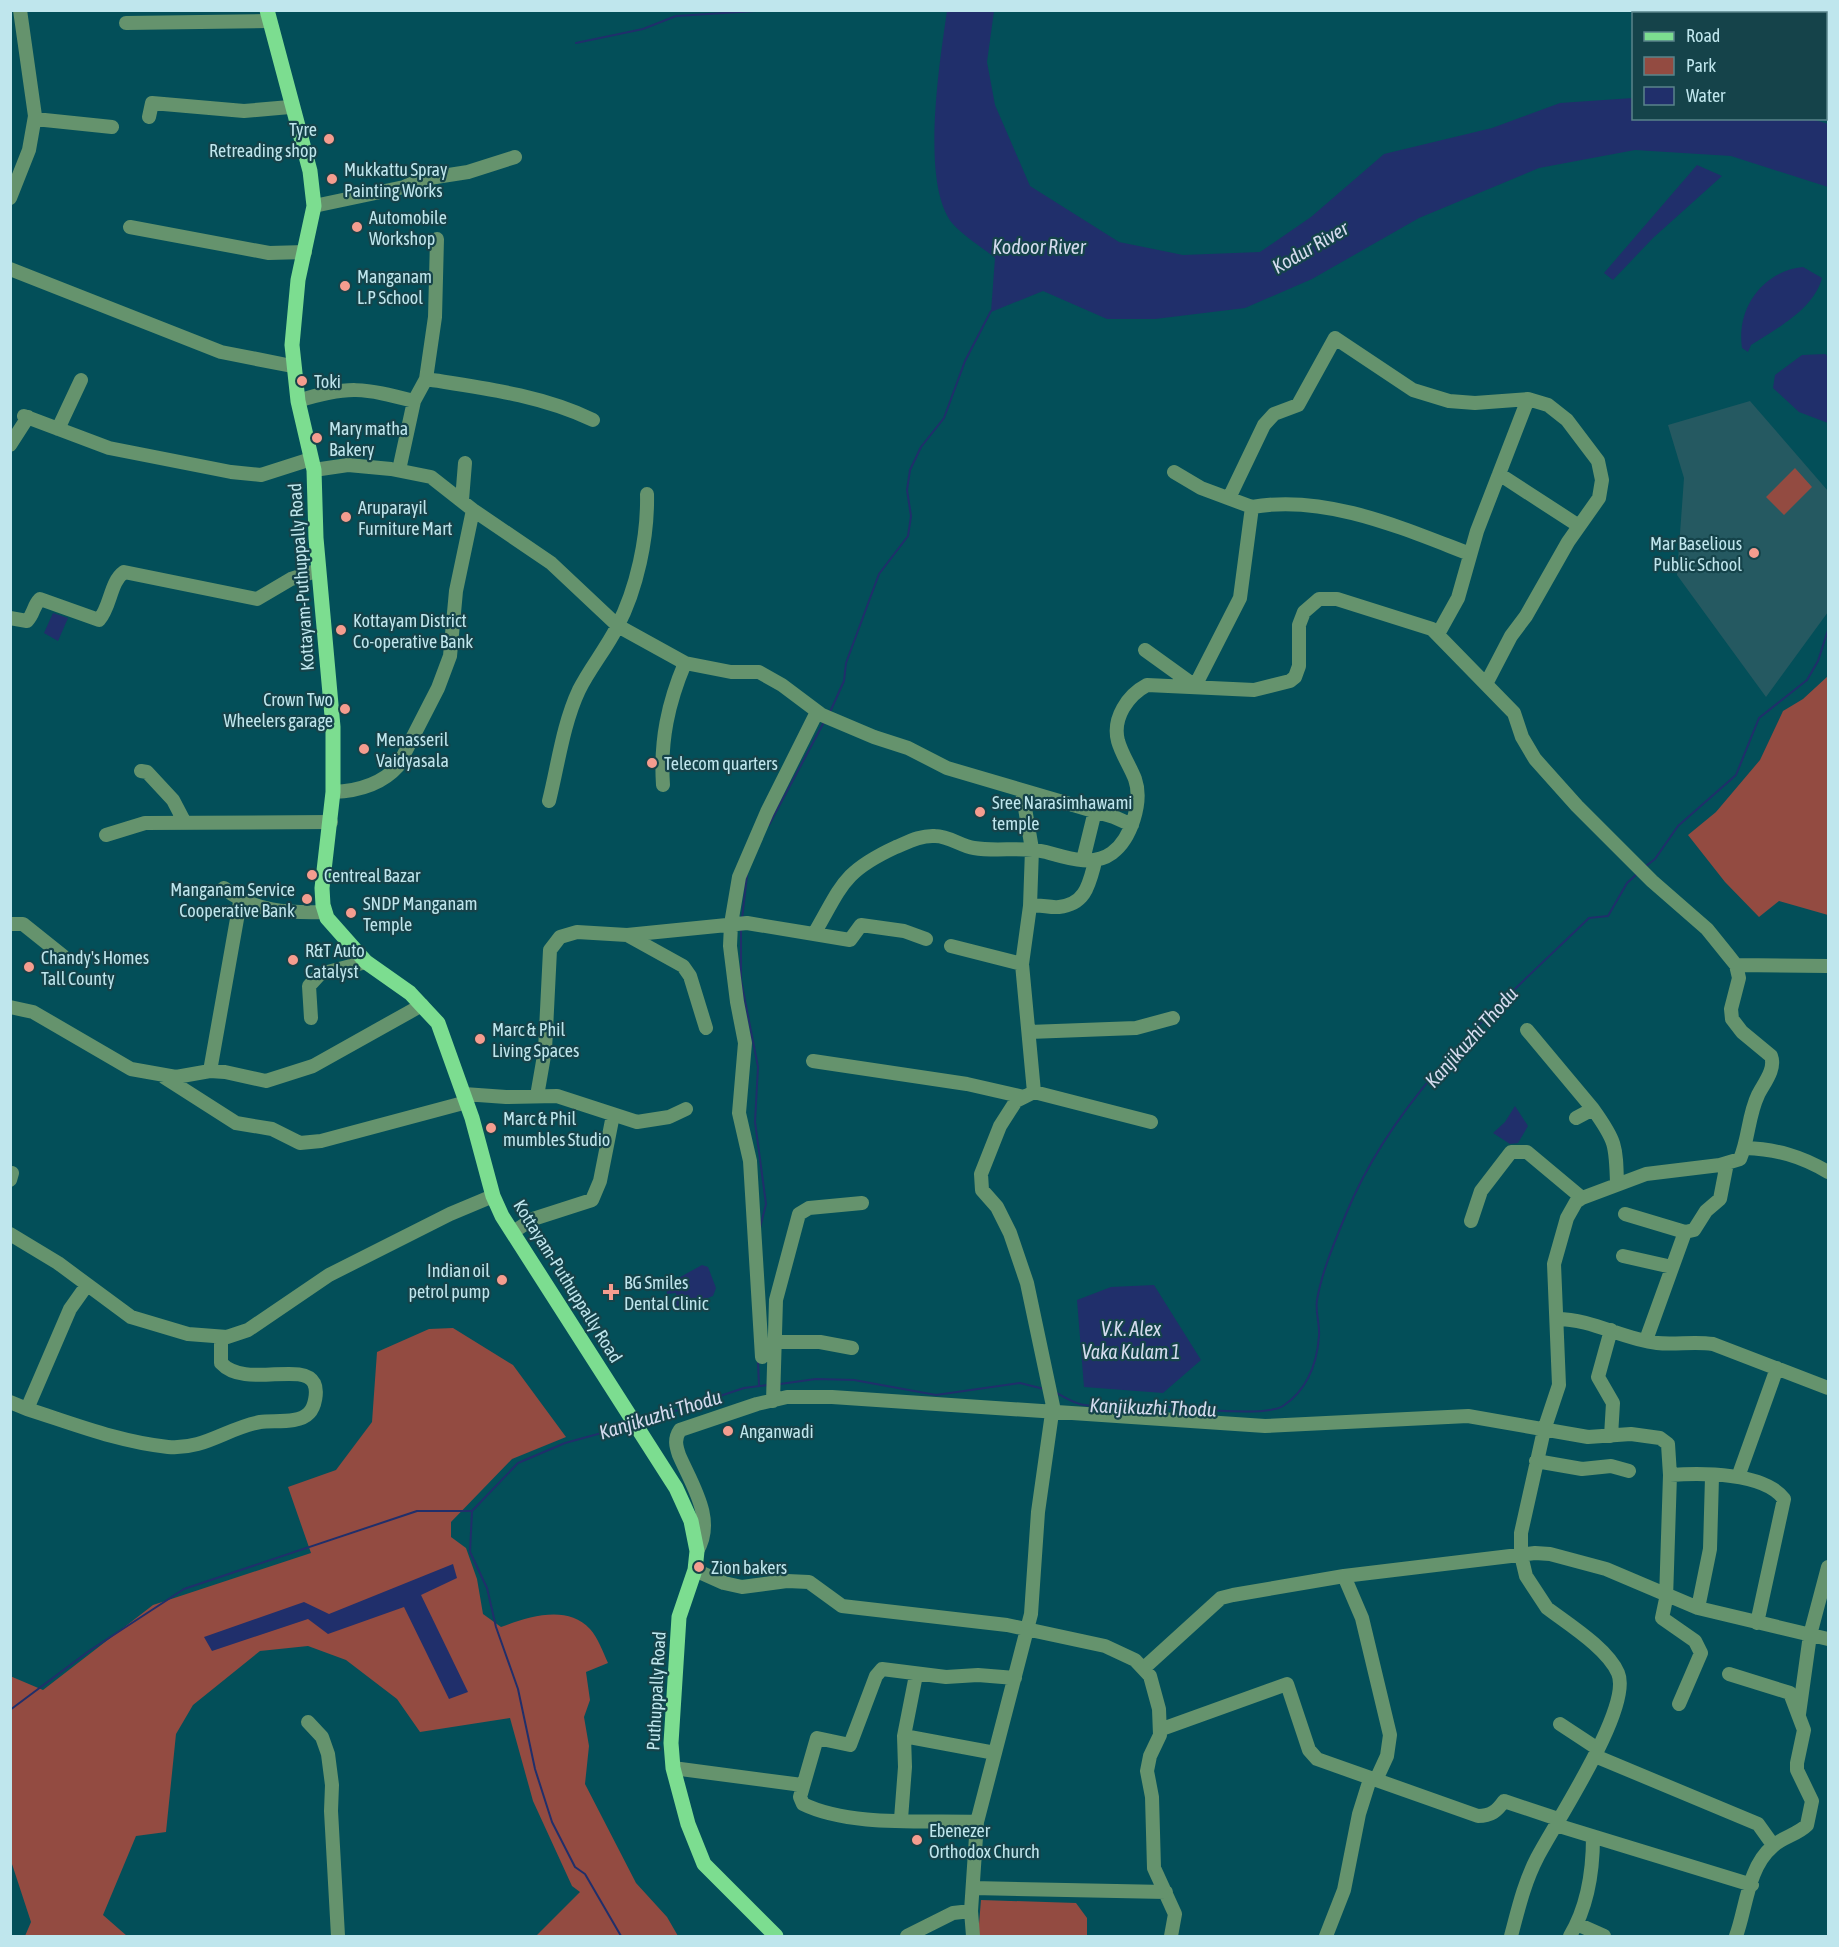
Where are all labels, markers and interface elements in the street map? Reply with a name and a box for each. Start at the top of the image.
legend [1632,12,1827,120]
text: Road [1686,25,1720,46]
text: Park [1686,55,1716,76]
text: Water [1686,85,1726,106]
place label: Tyre Retreading shop [209,119,317,161]
marker: Tyre Retreading shop [322,132,336,146]
place label: Mukkattu Spray Painting Works [344,159,447,201]
marker: Mukkattu Spray Painting Works [325,172,339,186]
place label: Automobile Workshop [369,207,447,249]
water label: Kodur River [1268,215,1353,278]
marker: Automobile Workshop [350,220,364,234]
water label: Kodoor River [992,235,1087,258]
place label: Manganam L.P School [357,266,432,308]
marker: Manganam L.P School [338,279,352,293]
place label: Toki [314,371,341,392]
marker: Toki [295,374,309,388]
place label: Mary matha Bakery [329,418,408,460]
marker: Mary matha Bakery [310,431,324,445]
street label: Kottayam-Puthuppally Road [284,483,318,671]
place label: Aruparayil Furniture Mart [358,497,453,539]
marker: Aruparayil Furniture Mart [339,510,353,524]
place label: Mar Baselious Public School [1650,533,1742,575]
marker: Mar Baselious Public School [1747,546,1761,560]
place label: Kottayam District Co-operative Bank [353,610,473,652]
marker: Kottayam District Co-operative Bank [334,623,348,637]
place label: Crown Two Wheelers garage [223,689,333,731]
marker: Crown Two Wheelers garage [338,702,352,716]
place label: Menasseril Vaidyasala [376,729,449,771]
marker: Menasseril Vaidyasala [357,742,371,756]
place label: Telecom quarters [664,753,778,774]
marker: Telecom quarters [645,756,659,770]
place label: Sree Narasimhawami temple [992,792,1133,834]
marker: Sree Narasimhawami temple [973,805,987,819]
place label: Centreal Bazar [324,865,421,886]
marker: Centreal Bazar [305,868,319,882]
place label: Manganam Service Cooperative Bank [170,879,295,921]
marker: Manganam Service Cooperative Bank [300,892,314,906]
place label: SNDP Manganam Temple [363,893,478,935]
marker: SNDP Manganam Temple [344,906,358,920]
place label: R&T Auto Catalyst [305,940,365,982]
place label: Chandy's Homes Tall County [41,947,149,989]
marker: R&T Auto Catalyst [286,953,300,967]
marker: Chandy's Homes Tall County [22,960,36,974]
water label: Kanjikuzhi Thodu [1420,982,1522,1092]
place label: Marc & Phil Living Spaces [492,1019,579,1061]
marker: Marc & Phil Living Spaces [473,1032,487,1046]
place label: Marc & Phil mumbles Studio [503,1108,610,1150]
marker: Marc & Phil mumbles Studio [484,1121,498,1135]
street label: Kottayam-Puthuppally Road [509,1196,627,1366]
place label: Indian oil petrol pump [408,1260,490,1302]
place label: BG Smiles Dental Clinic [624,1272,709,1314]
marker: Indian oil petrol pump [495,1273,509,1287]
marker: BG Smiles Dental Clinic [602,1283,620,1301]
water label: V.K. Alex Vaka Kulam 1 [1081,1317,1181,1363]
water label: Kanjikuzhi Thodu [596,1384,724,1444]
water label: Kanjikuzhi Thodu [1089,1393,1217,1421]
place label: Anganwadi [740,1421,814,1442]
marker: Anganwadi [721,1424,735,1438]
place label: Zion bakers [711,1557,787,1578]
marker: Zion bakers [692,1560,706,1574]
street label: Puthuppally Road [642,1631,670,1751]
place label: Ebenezer Orthodox Church [929,1820,1040,1862]
marker: Ebenezer Orthodox Church [910,1833,924,1847]

